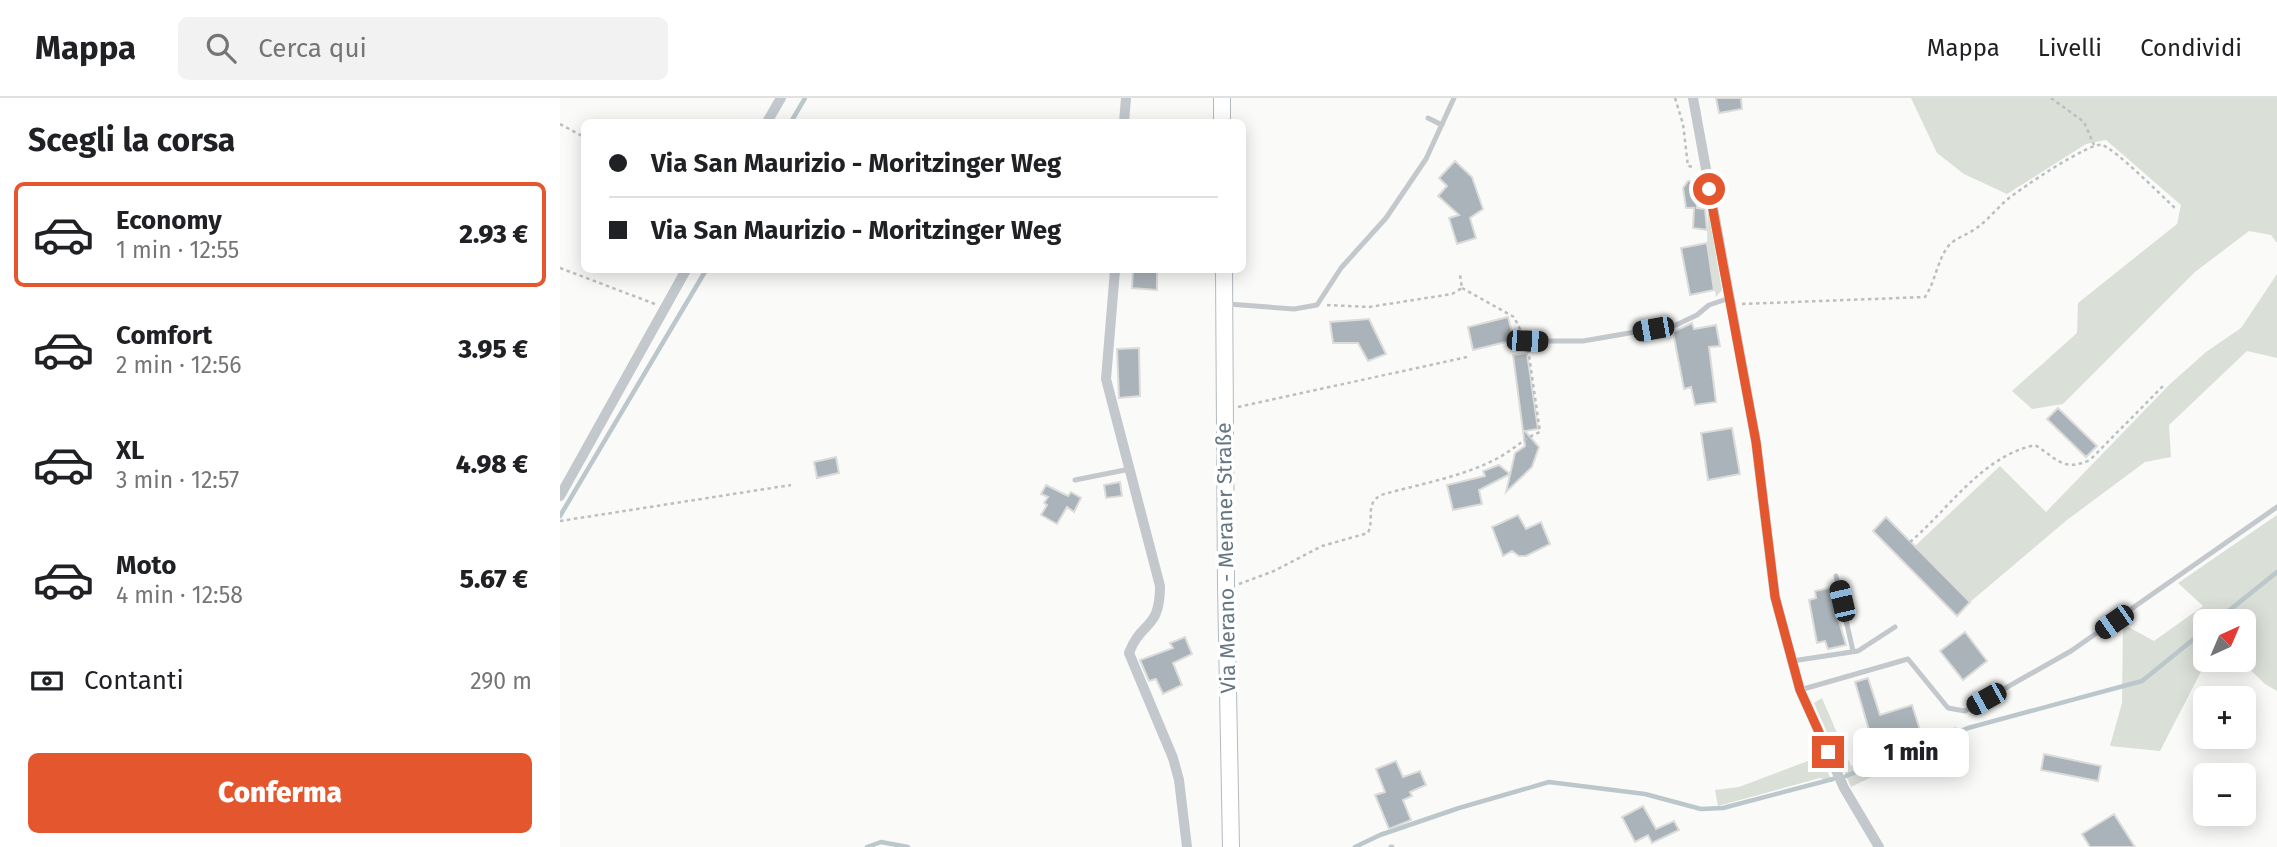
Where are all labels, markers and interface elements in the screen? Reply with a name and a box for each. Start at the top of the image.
search box [178,17,668,80]
text: Mappa [35,28,136,68]
icon: search [202,29,240,67]
text: Cerca qui [258,33,367,64]
text: Mappa [1927,34,2000,62]
text: Livelli [2038,34,2102,62]
text: Condividi [2140,34,2242,62]
text: Scegli la corsa [28,121,235,159]
text: Via San Maurizio - Moritzinger Weg [651,148,1061,179]
route start [1693,173,1725,205]
icon: car [32,203,95,266]
text: Economy [116,205,222,236]
text: Via San Maurizio - Moritzinger Weg [651,215,1061,246]
text: 2.93 € [459,219,528,250]
text: 1 min · 12:55 [116,236,239,264]
car [1631,315,1676,343]
icon: car [32,318,95,381]
text: Comfort [116,320,212,351]
car [1506,330,1549,352]
text: 3.95 € [458,334,528,365]
text: 2 min · 12:56 [116,351,242,379]
street label: Via Merano - Meraner Straße [1211,422,1241,694]
icon: car [32,433,95,496]
text: XL [116,435,144,466]
text: 4.98 € [456,449,528,480]
text: 3 min · 12:57 [116,466,239,494]
icon: car [32,548,95,611]
text: Moto [116,550,176,581]
text: 5.67 € [460,564,528,595]
car [1828,578,1857,624]
text: 4 min · 12:58 [116,581,243,609]
car [2091,601,2138,643]
north arrow [2193,609,2256,672]
map controls [2193,609,2256,826]
icon: cash [28,662,66,700]
text: Contanti [84,665,184,696]
text: 290 m [470,667,532,695]
car [1963,680,2010,718]
button: + [2193,686,2256,749]
callout: 1 min [1852,728,1968,776]
route end [1812,736,1844,768]
text: 1 min [1883,738,1939,766]
button: Conferma [28,753,532,833]
button: − [2193,763,2256,826]

